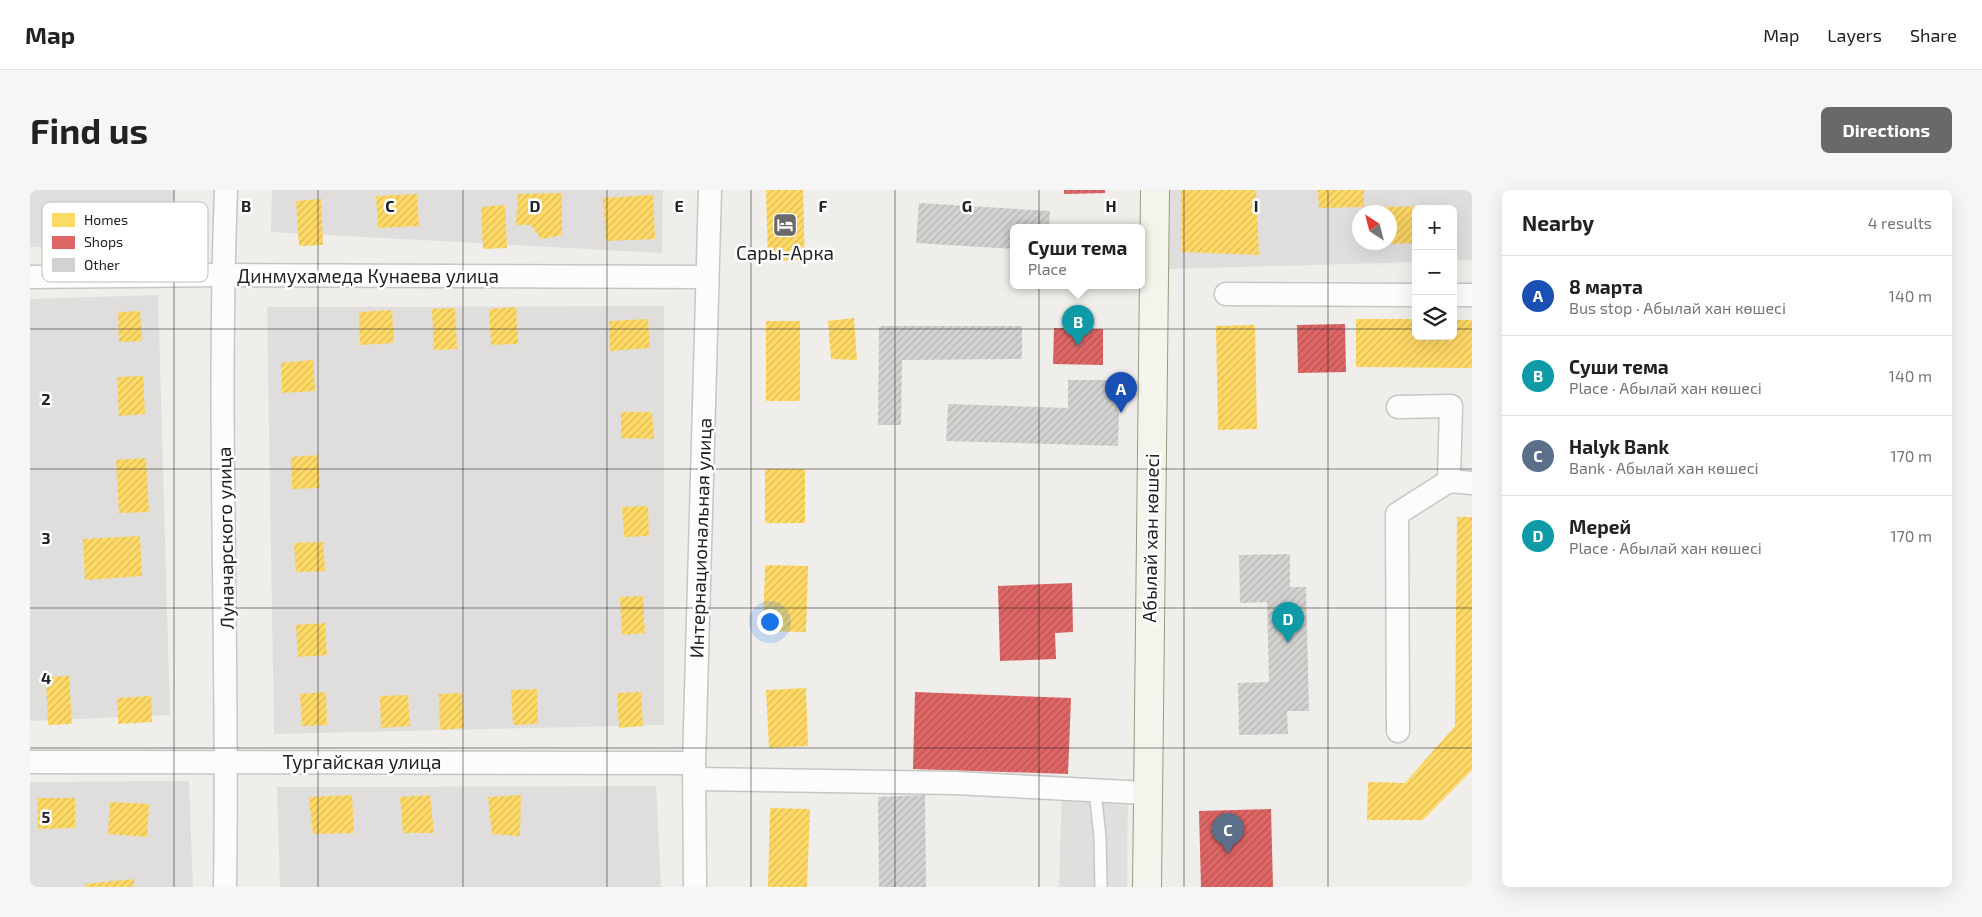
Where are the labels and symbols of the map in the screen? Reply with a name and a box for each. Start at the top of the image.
text: B [241,196,251,215]
text: C [385,196,395,215]
text: D [530,196,541,215]
text: E [674,196,684,215]
text: F [819,196,828,215]
text: G [962,196,972,215]
text: H [1105,196,1117,215]
text: I [1254,196,1258,215]
legend [42,202,208,282]
north arrow [1352,205,1397,250]
text: Homes [84,211,128,228]
hotel icon: Сары-Арка [772,212,798,238]
text: Shops [84,233,123,250]
place label: Сары-Арка [736,241,834,264]
text: Other [84,256,120,273]
street label: Динмухамеда Кунаева улица [237,264,499,288]
pin: B [1062,305,1094,346]
pin: A [1105,372,1137,413]
text: 2 [41,389,51,408]
street label: Интернациональная улица [684,417,717,659]
street label: Луначарского улица [212,446,239,630]
street label: Абылай хан көшесі [1137,453,1163,623]
text: 3 [41,528,51,547]
pin: D [1272,602,1304,643]
your location [757,609,783,635]
text: 4 [41,668,51,687]
street label: Тургайская улица [283,750,441,774]
text: 5 [42,807,51,826]
pin: C [1212,813,1244,854]

